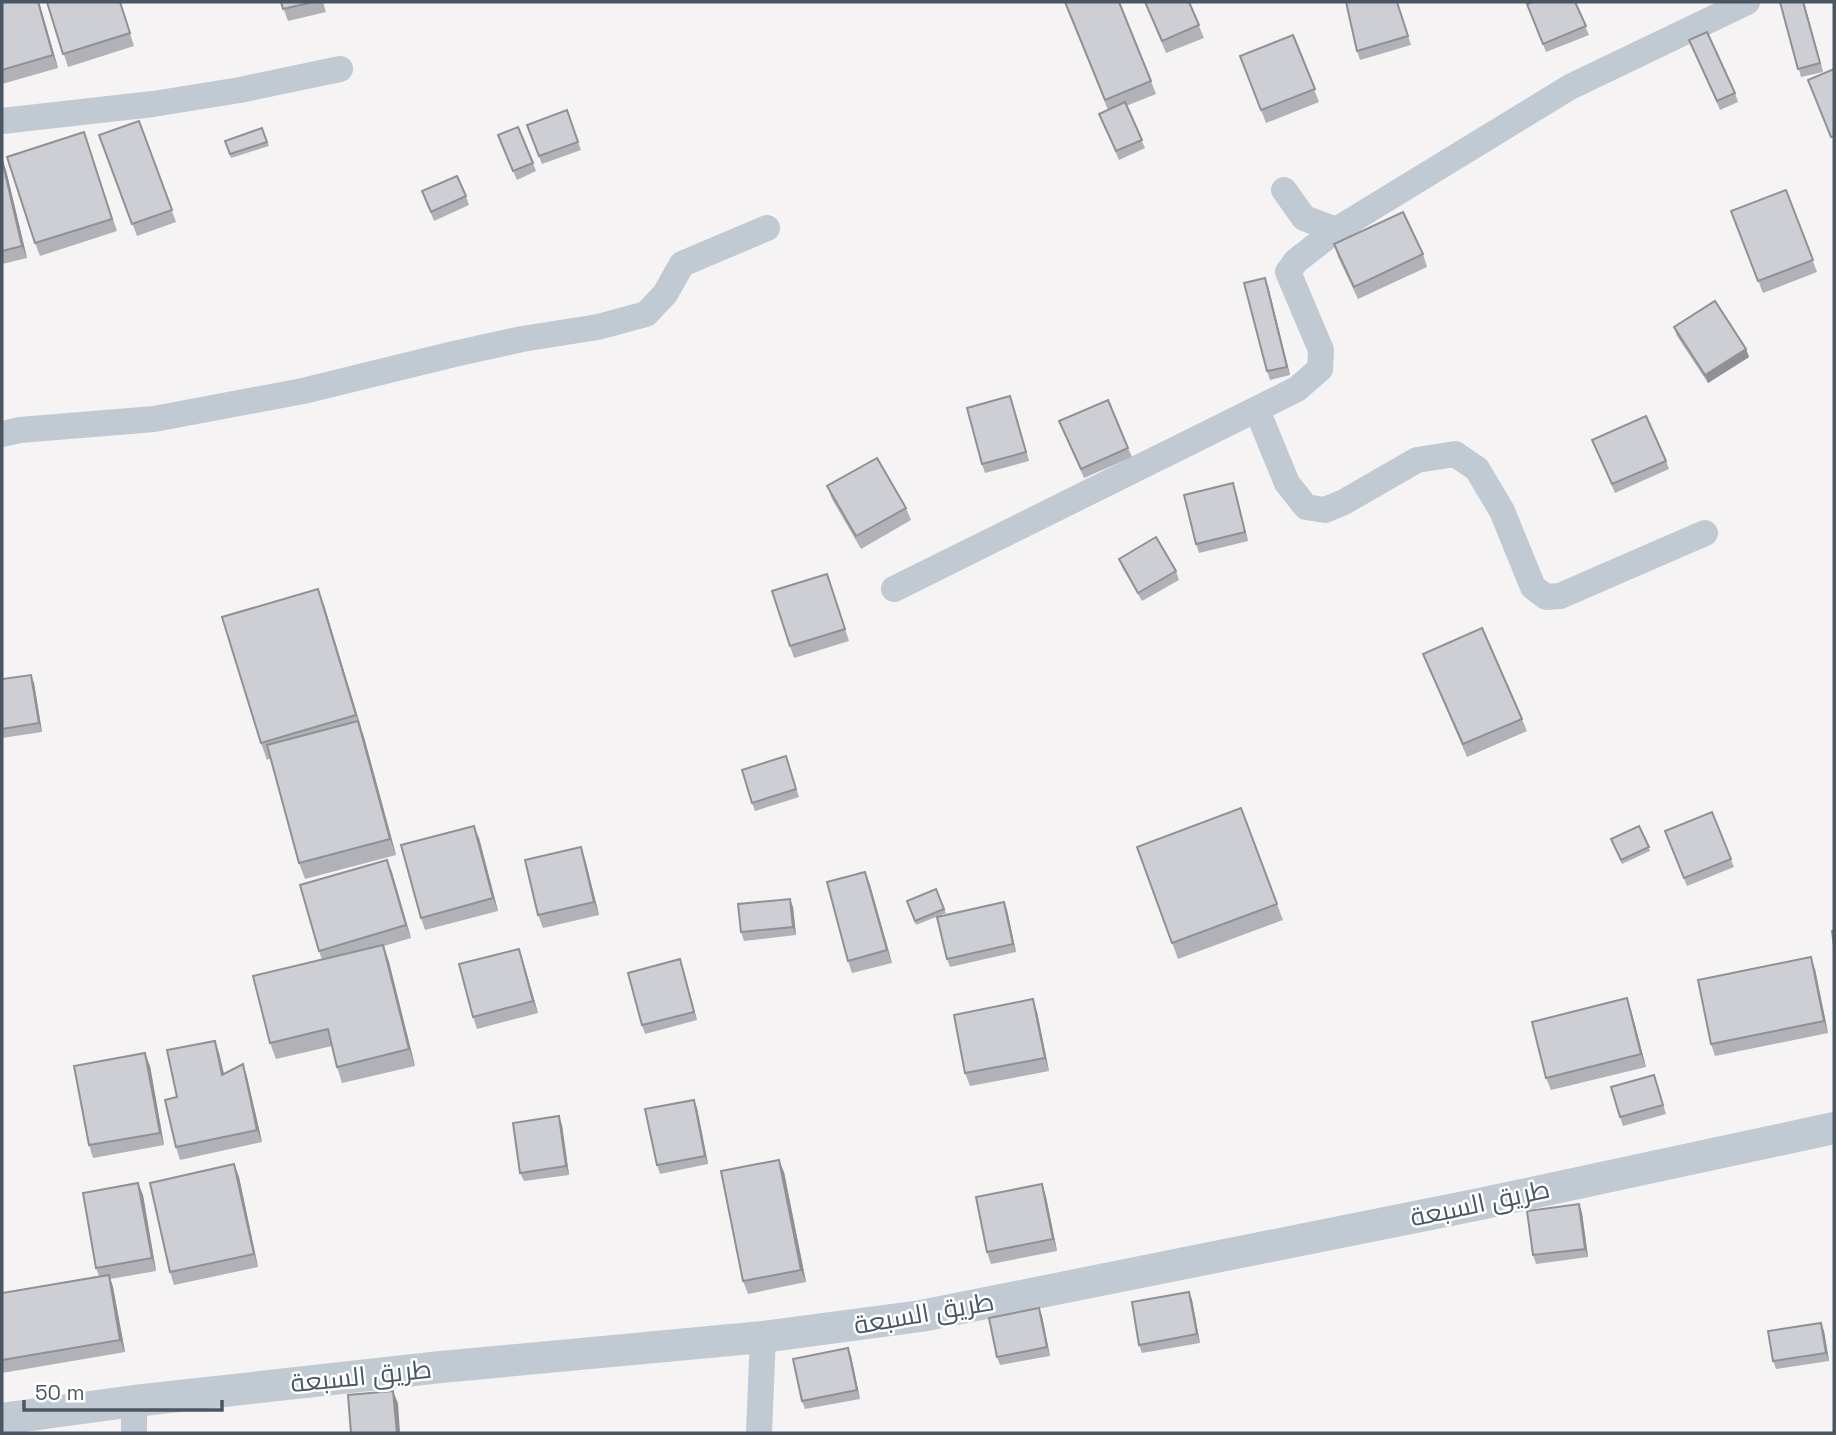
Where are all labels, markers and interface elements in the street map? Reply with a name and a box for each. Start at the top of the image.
street label: طريق السبعة [1407,1172,1553,1234]
street label: طريق السبعة [851,1284,997,1342]
street label: طريق السبعة [289,1352,433,1400]
scale bar [24,1368,222,1412]
text: 50 m [35,1379,85,1406]

